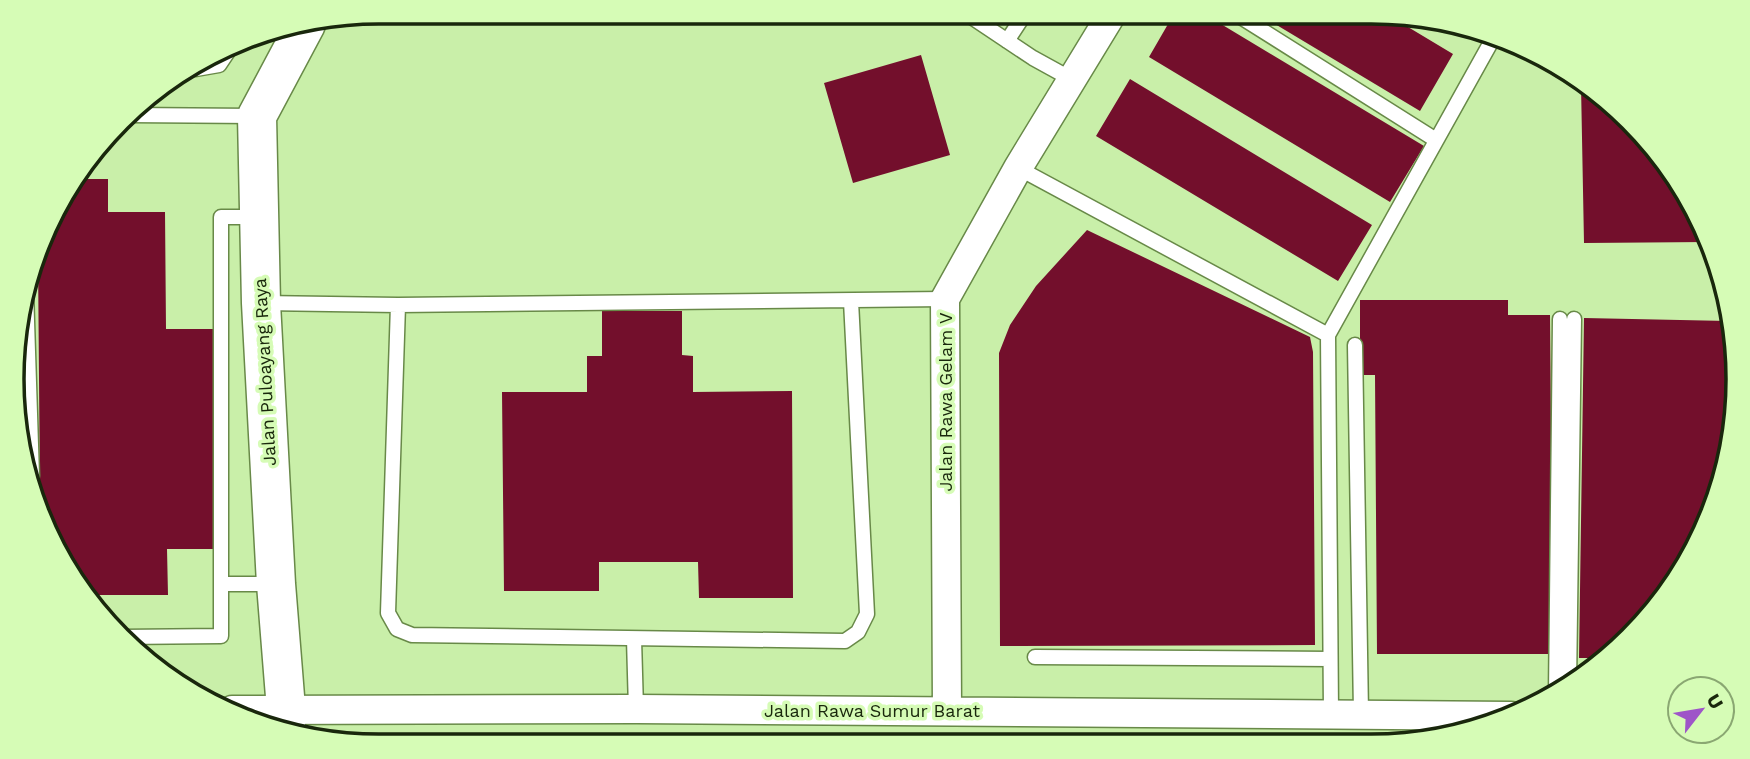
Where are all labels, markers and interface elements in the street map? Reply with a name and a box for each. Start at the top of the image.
street label: Jalan Puloayang Raya [249,278,280,466]
street label: Jalan Rawa Gelam V [935,312,956,492]
north arrow [1666,675,1736,745]
text: U [1702,690,1728,713]
street label: Jalan Rawa Sumur Barat [764,700,980,721]

